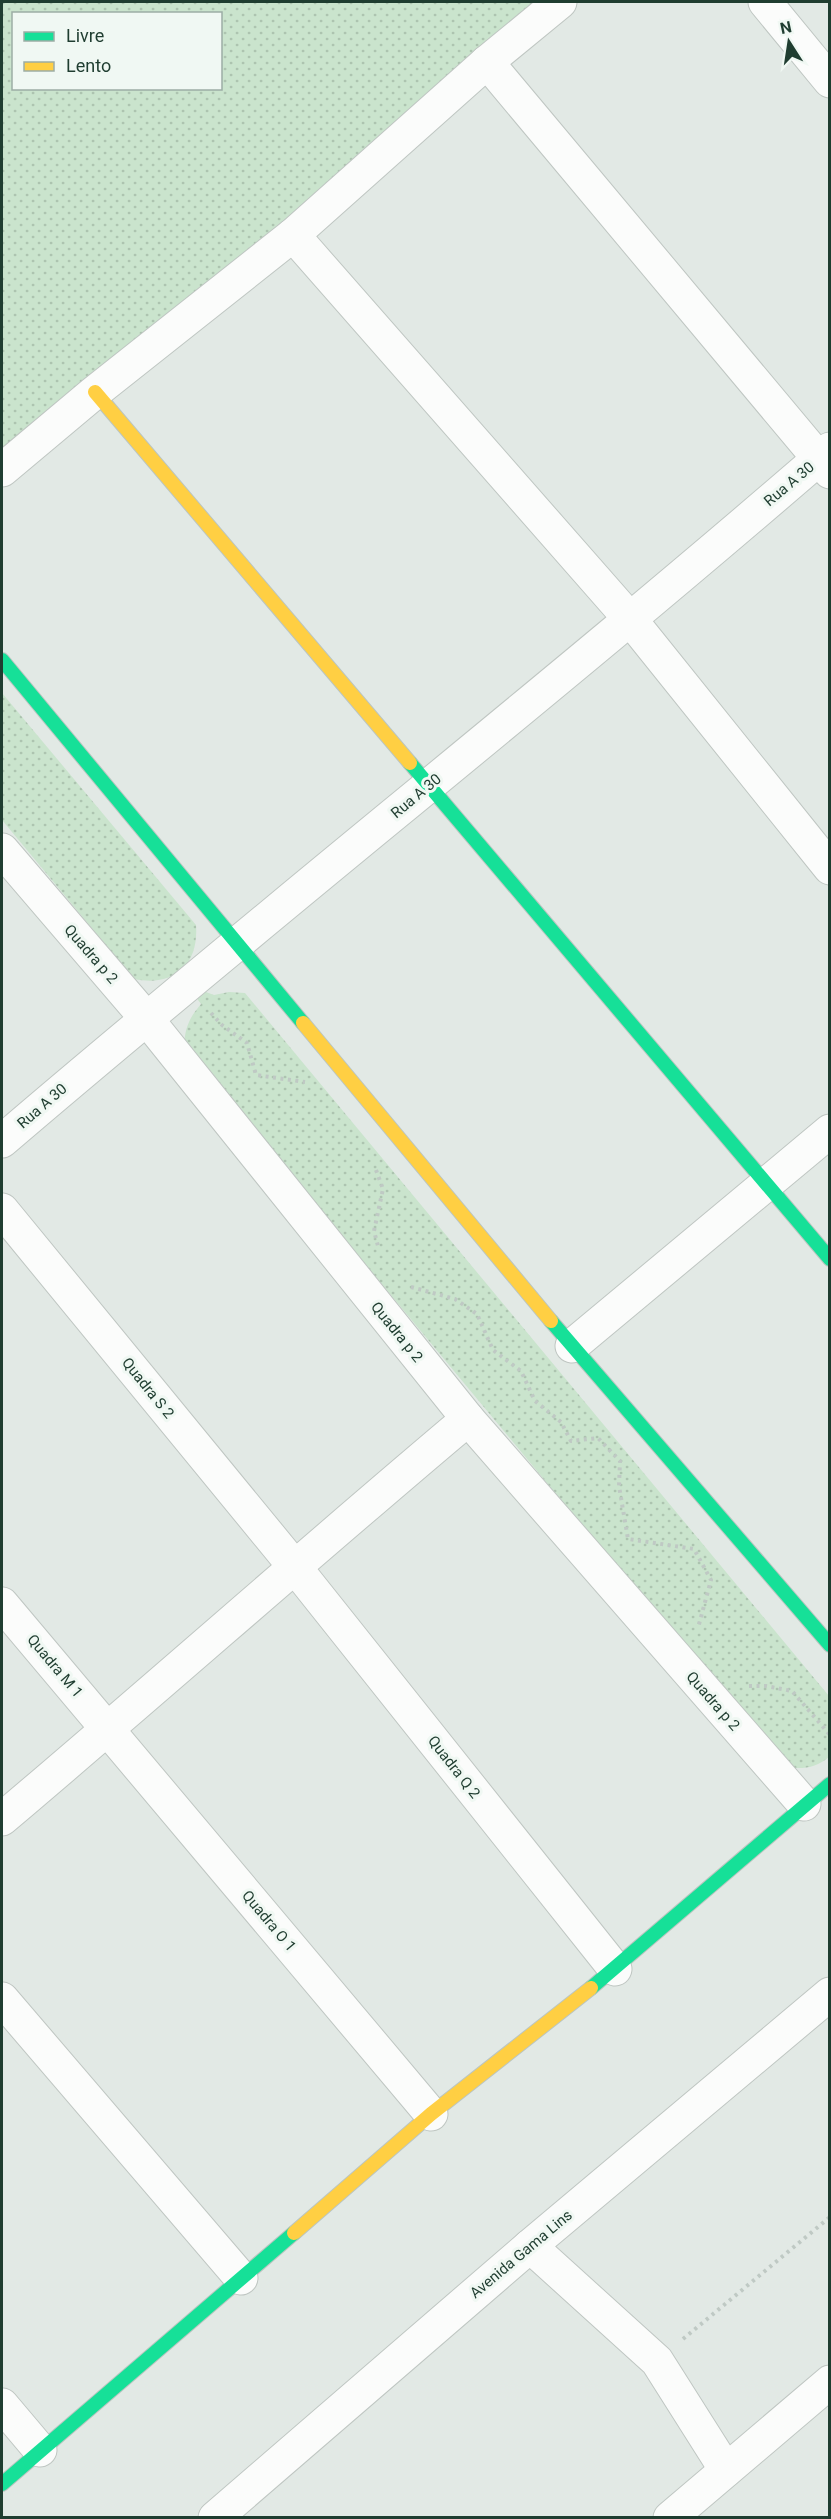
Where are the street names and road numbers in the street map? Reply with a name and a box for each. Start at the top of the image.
street label: Rua A 30 [760,458,818,510]
street label: Rua A 30 [387,770,445,822]
street label: Quadra p 2 [60,921,122,987]
street label: Rua A 30 [14,1080,70,1132]
street label: Quadra p 2 [367,1298,427,1366]
street label: Quadra S 2 [118,1354,178,1422]
street label: Quadra M 1 [23,1631,87,1701]
street label: Quadra p 2 [682,1668,744,1734]
street label: Quadra Q 2 [424,1732,484,1802]
street label: Quadra O 1 [238,1887,300,1955]
street label: Avenida Gama Lins [466,2206,576,2302]

